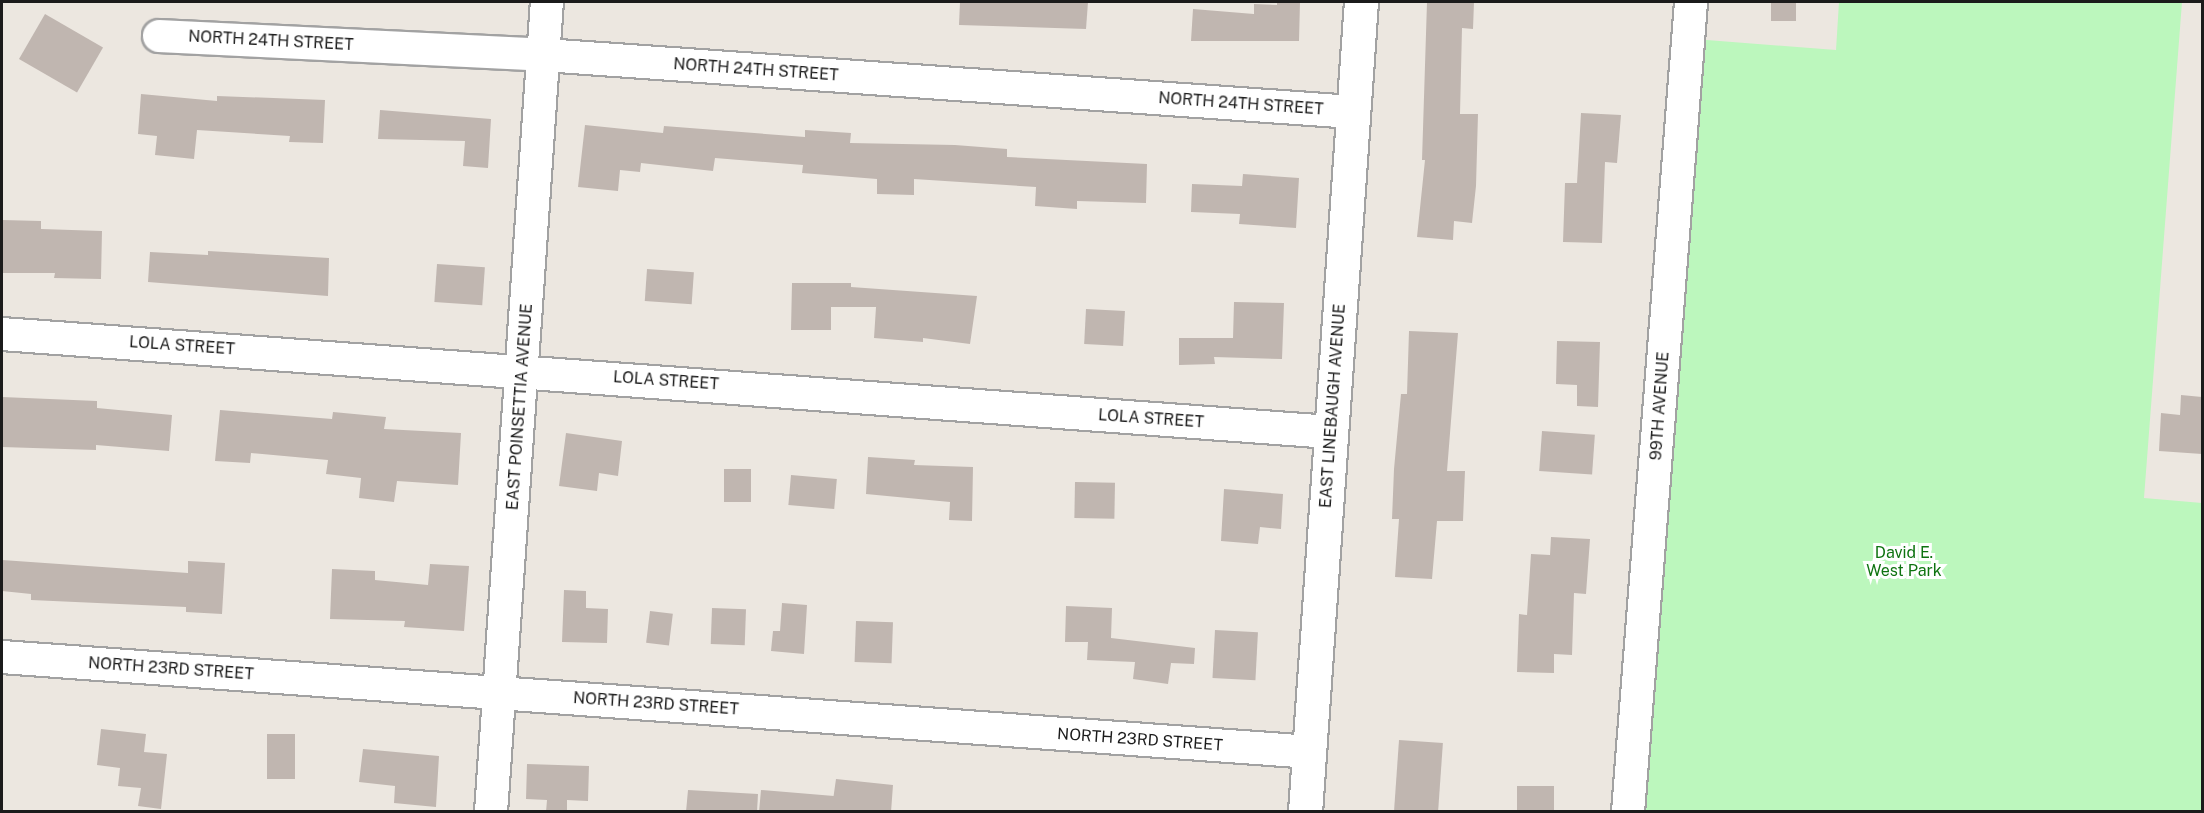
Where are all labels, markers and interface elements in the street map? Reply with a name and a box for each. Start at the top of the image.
street label: NORTH 24TH STREET [188,27,354,55]
street label: NORTH 24TH STREET [673,55,839,85]
street label: NORTH 24TH STREET [1158,89,1324,119]
street label: EAST POINSETTIA AVENUE [503,303,537,511]
street label: EAST LINEBAUGH AVENUE [1316,303,1350,509]
street label: LOLA STREET [129,333,235,359]
street label: 99TH AVENUE [1647,351,1673,461]
street label: LOLA STREET [613,368,719,394]
street label: LOLA STREET [1098,406,1204,432]
park label: David E. West Park [1866,543,1942,581]
street label: NORTH 23RD STREET [88,654,254,684]
street label: NORTH 23RD STREET [573,689,739,719]
street label: NORTH 23RD STREET [1057,725,1223,755]

